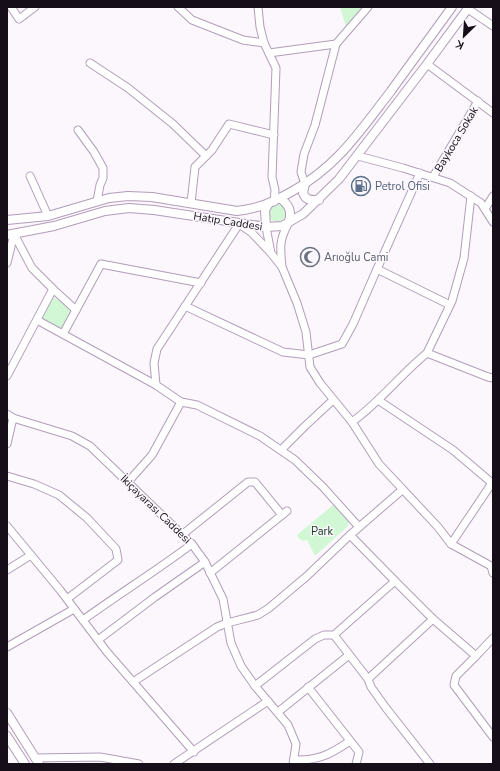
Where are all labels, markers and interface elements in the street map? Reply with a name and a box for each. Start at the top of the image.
north arrow [444,16,484,56]
text: K [453,36,466,53]
street label: Baykoca Sokak [431,103,482,175]
fuel station icon: Petrol Ofisi [350,175,372,197]
place label: Petrol Ofisi [375,179,430,194]
street label: Hatıp Caddesi [192,209,263,234]
mosque icon: Arıoğlu Cami [299,246,321,268]
place label: Arıoğlu Cami [324,250,388,265]
street label: İkiçayarası Caddesi [117,472,194,547]
park label: Park [311,524,333,539]

